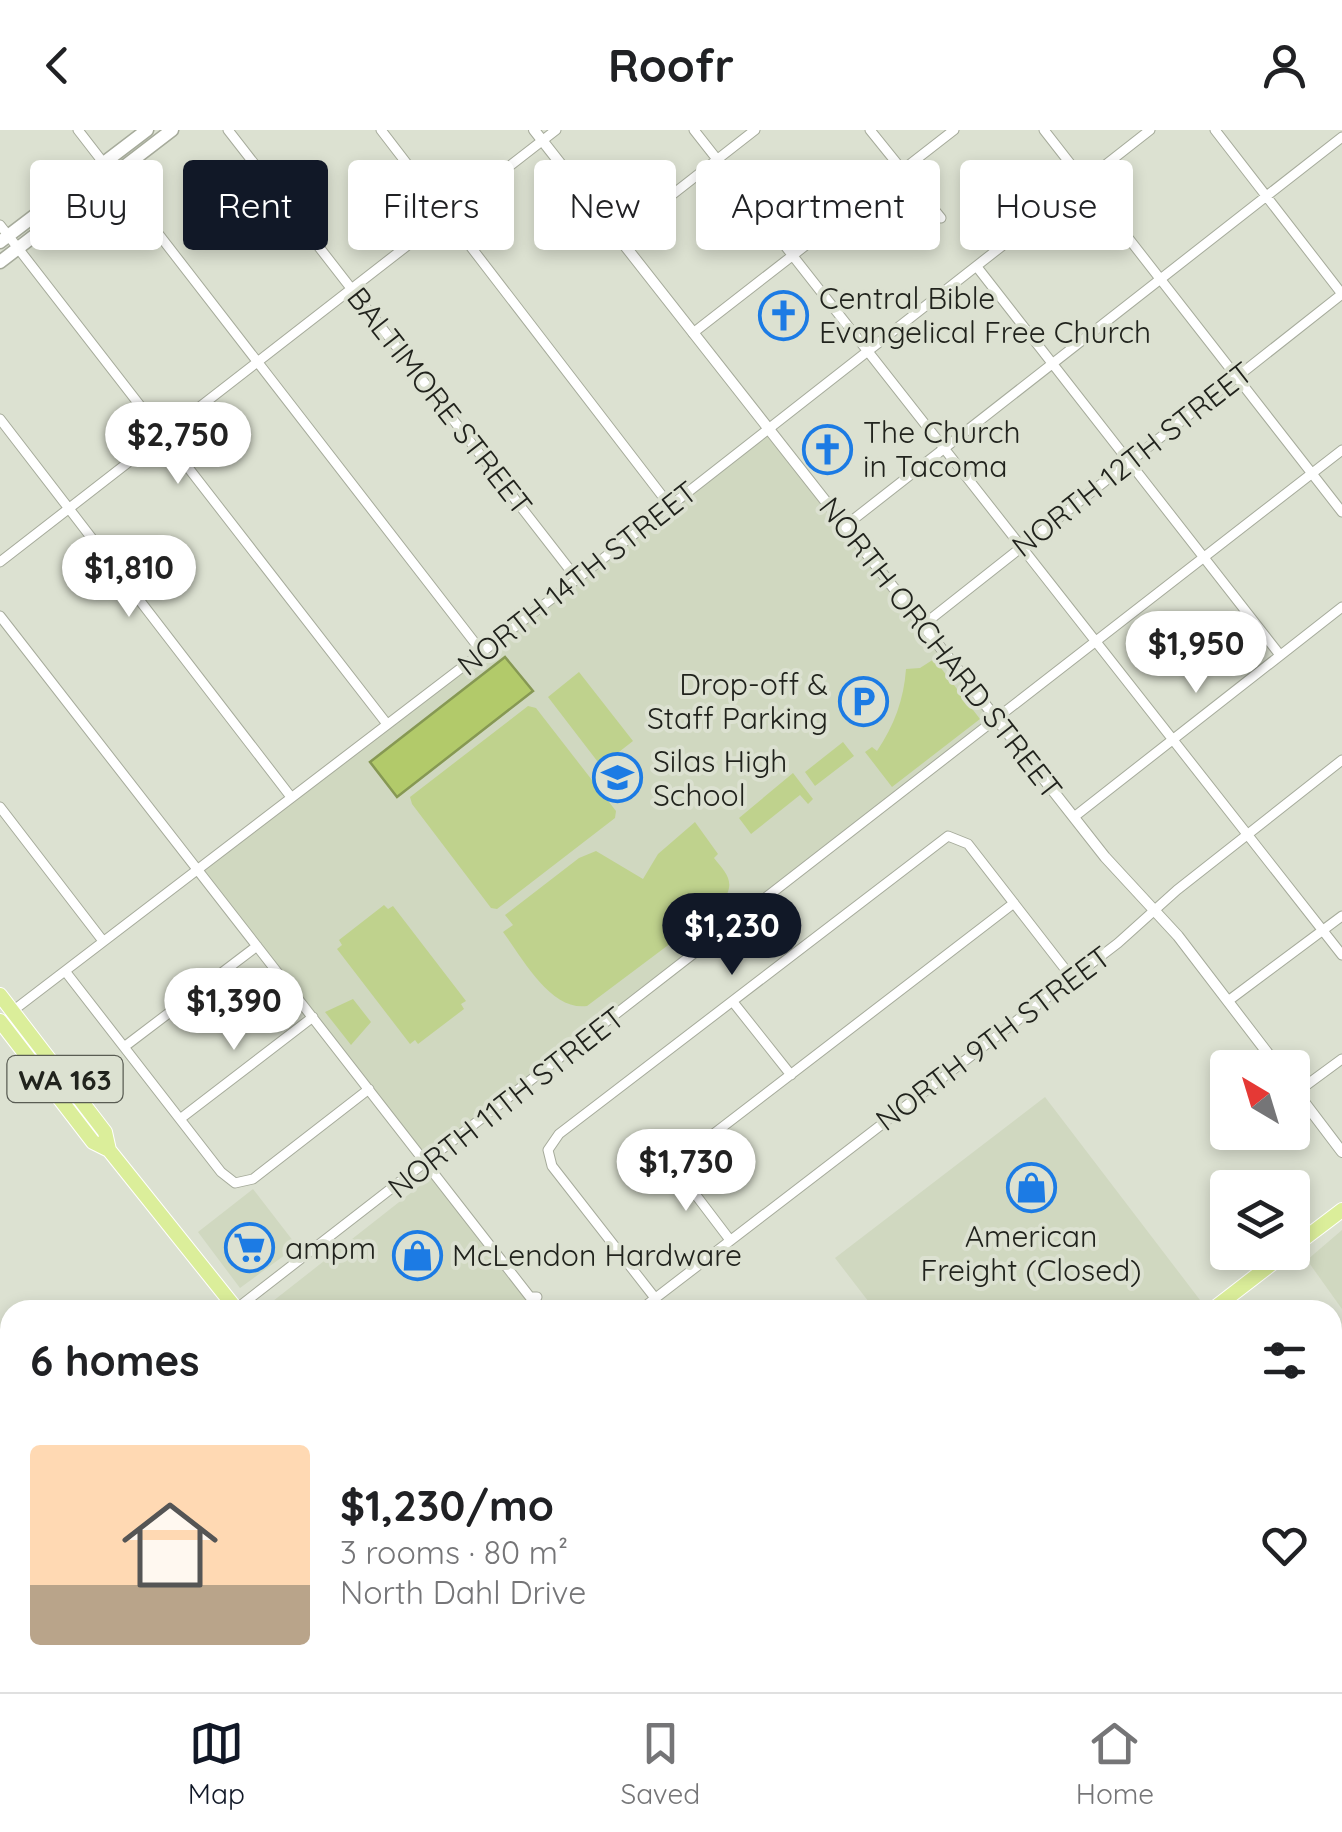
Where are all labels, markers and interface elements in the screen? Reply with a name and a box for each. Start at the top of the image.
text: Roofr [608,37,734,93]
icon: back [30,38,85,93]
icon: person [1257,38,1312,93]
chip: Buy [30,160,163,250]
chip: Rent [183,160,328,250]
chip: Filters [348,160,514,250]
chip: New [534,160,676,250]
chip: Apartment [696,160,940,250]
chip: House [960,160,1133,250]
street label: BALTIMORE STREET [339,279,541,523]
place label: Central Bible Evangelical Free Church [819,279,1151,351]
church icon: Central Bible Evangelical Free Church [758,289,810,341]
street label: NORTH 12TH STREET [1004,353,1260,565]
pin: $2,750 [97,402,259,487]
place label: The Church in Tacoma [863,413,1020,485]
text: $2,750 [127,414,229,454]
church icon: The Church in Tacoma [802,423,854,475]
street label: NORTH 14TH STREET [449,473,705,683]
street label: NORTH ORCHARD STREET [811,489,1071,807]
pin: $1,810 [48,535,210,620]
text: $1,810 [84,547,174,587]
pin: $1,950 [1115,611,1277,696]
text: $1,950 [1148,623,1244,663]
place label: Drop-off & Staff Parking [647,665,828,737]
parking icon: Drop-off & Staff Parking [837,675,889,727]
place label: Silas High School [653,742,787,814]
school or university icon: Silas High School [592,752,644,804]
pin: $1,230 [651,893,813,978]
text: $1,230 [684,905,780,945]
street label: NORTH 9TH STREET [868,937,1118,1139]
pin: $1,390 [153,968,315,1053]
text: $1,390 [186,980,282,1020]
street label: NORTH 11TH STREET [380,998,632,1206]
north arrow [1210,1050,1310,1150]
map controls [1210,1050,1310,1270]
road number: WA 163 [8,1056,122,1102]
pin: $1,730 [605,1129,767,1214]
text: $1,730 [639,1141,733,1181]
shop icon: American Freight (Closed) [1005,1161,1057,1213]
button: layers [1210,1170,1310,1270]
place label: American Freight (Closed) [920,1217,1142,1289]
supermarket icon: ampm [224,1222,276,1274]
place label: ampm [285,1229,376,1267]
shop icon: McLendon Hardware [391,1229,443,1281]
place label: McLendon Hardware [452,1236,742,1274]
icon: filters [1257,1333,1312,1388]
text: 6 homes [30,1334,200,1387]
text: $1,230/mo [340,1479,554,1532]
icon: home [110,1485,230,1605]
icon: heart [1257,1518,1312,1573]
text: 3 rooms · 80 m² [340,1532,568,1572]
text: North Dahl Drive [340,1572,586,1612]
tab: Map [188,1716,245,1811]
tab: Saved [620,1716,700,1811]
tab: Home [1076,1716,1154,1811]

